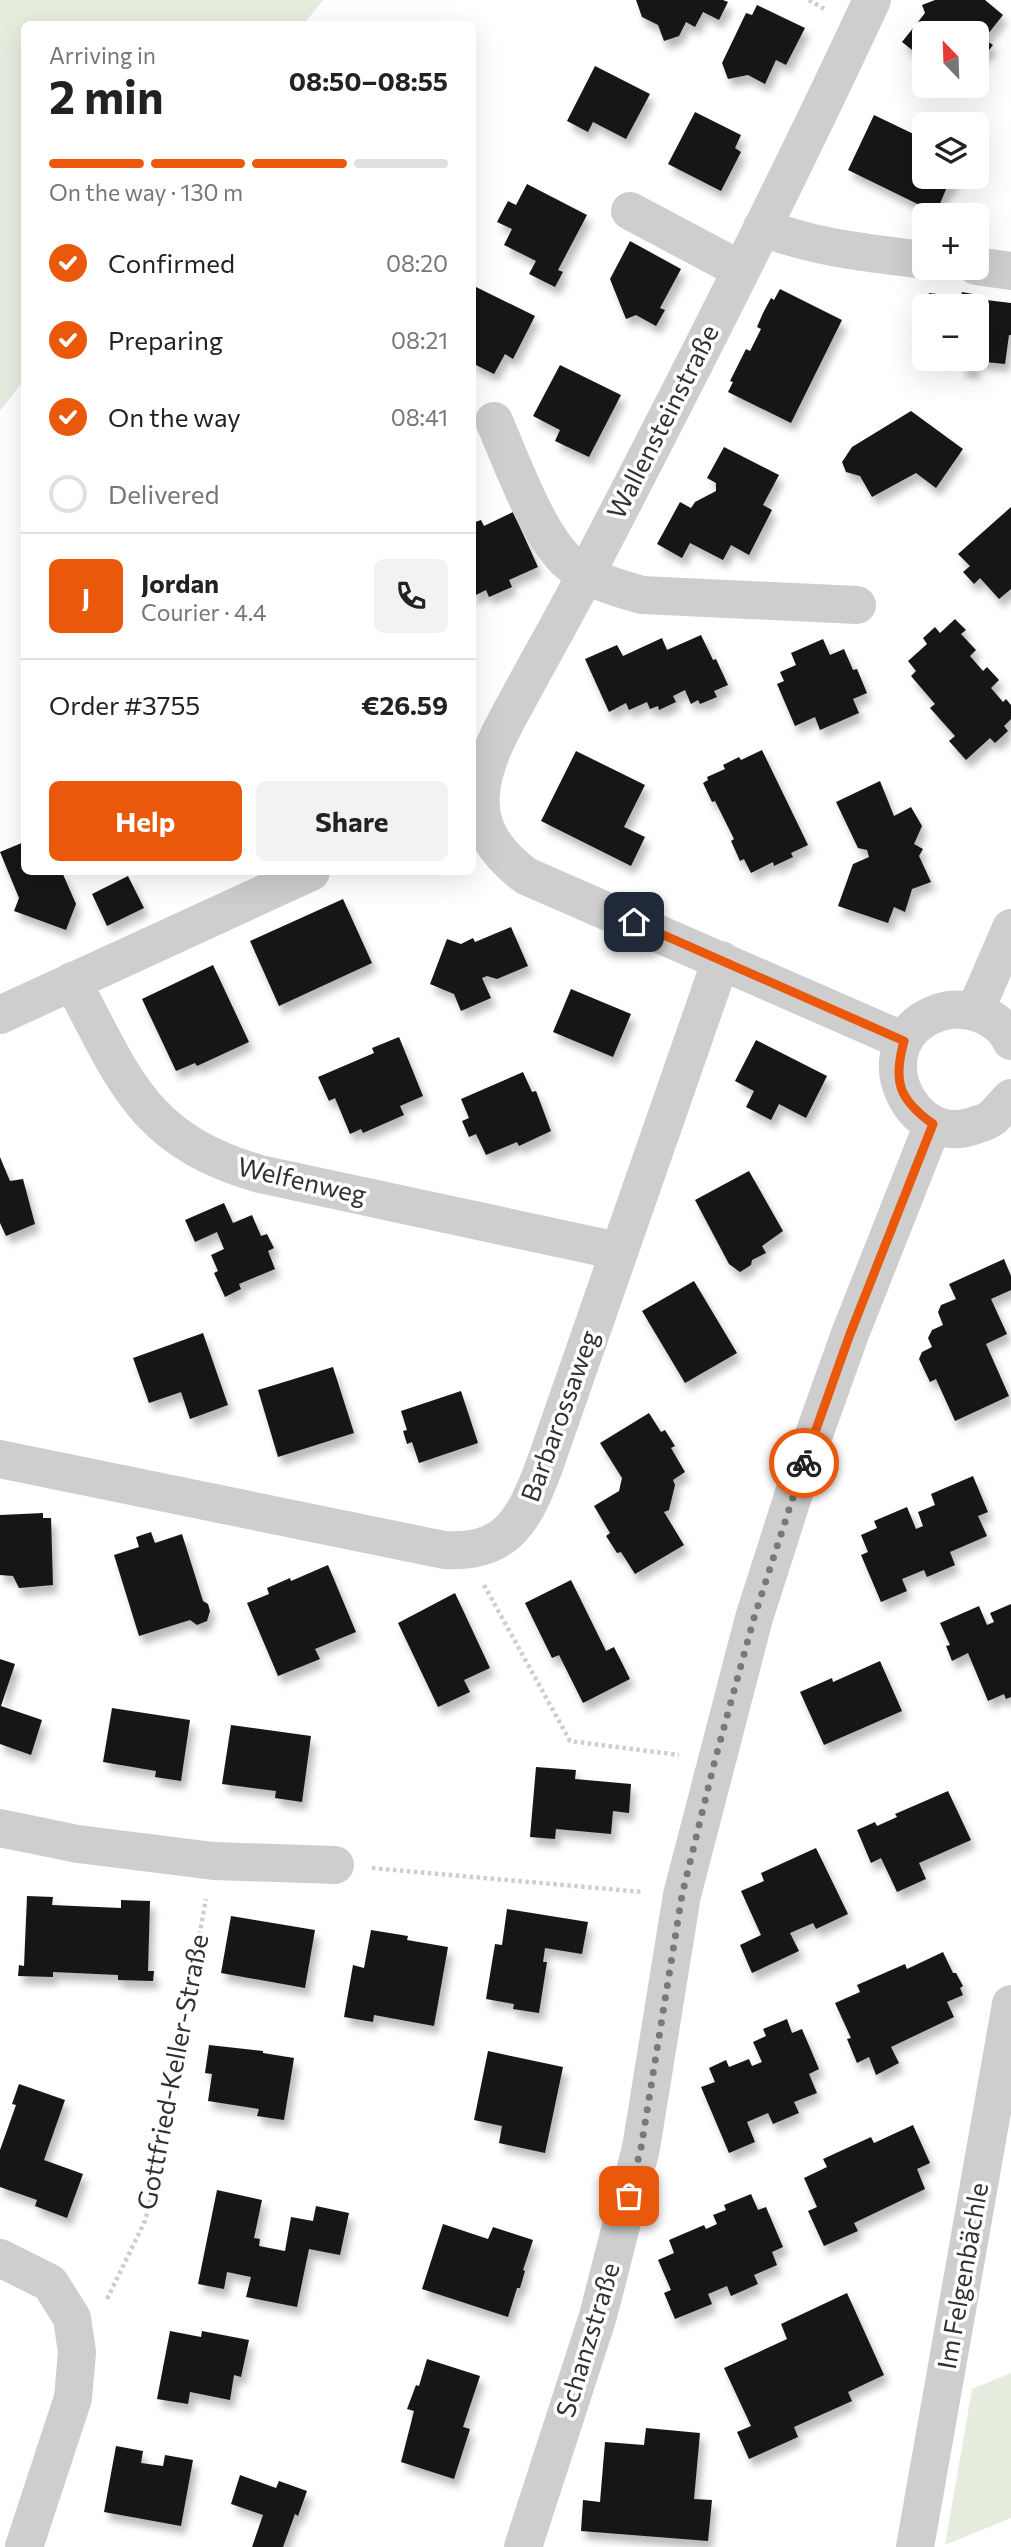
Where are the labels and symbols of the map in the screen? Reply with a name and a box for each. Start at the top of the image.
north arrow [912,21,989,98]
street label: Wallensteinstraße [599,319,724,524]
pin [604,892,664,952]
street label: Welfenweg [235,1150,370,1209]
street label: Barbarossaweg [513,1326,604,1505]
courier [769,1428,839,1498]
street label: Gottfried-Keller-Straße [130,1931,213,2212]
pin [599,2166,659,2226]
street label: Im Felgenbächle [930,2180,993,2371]
street label: Schanzstraße [548,2259,625,2421]

